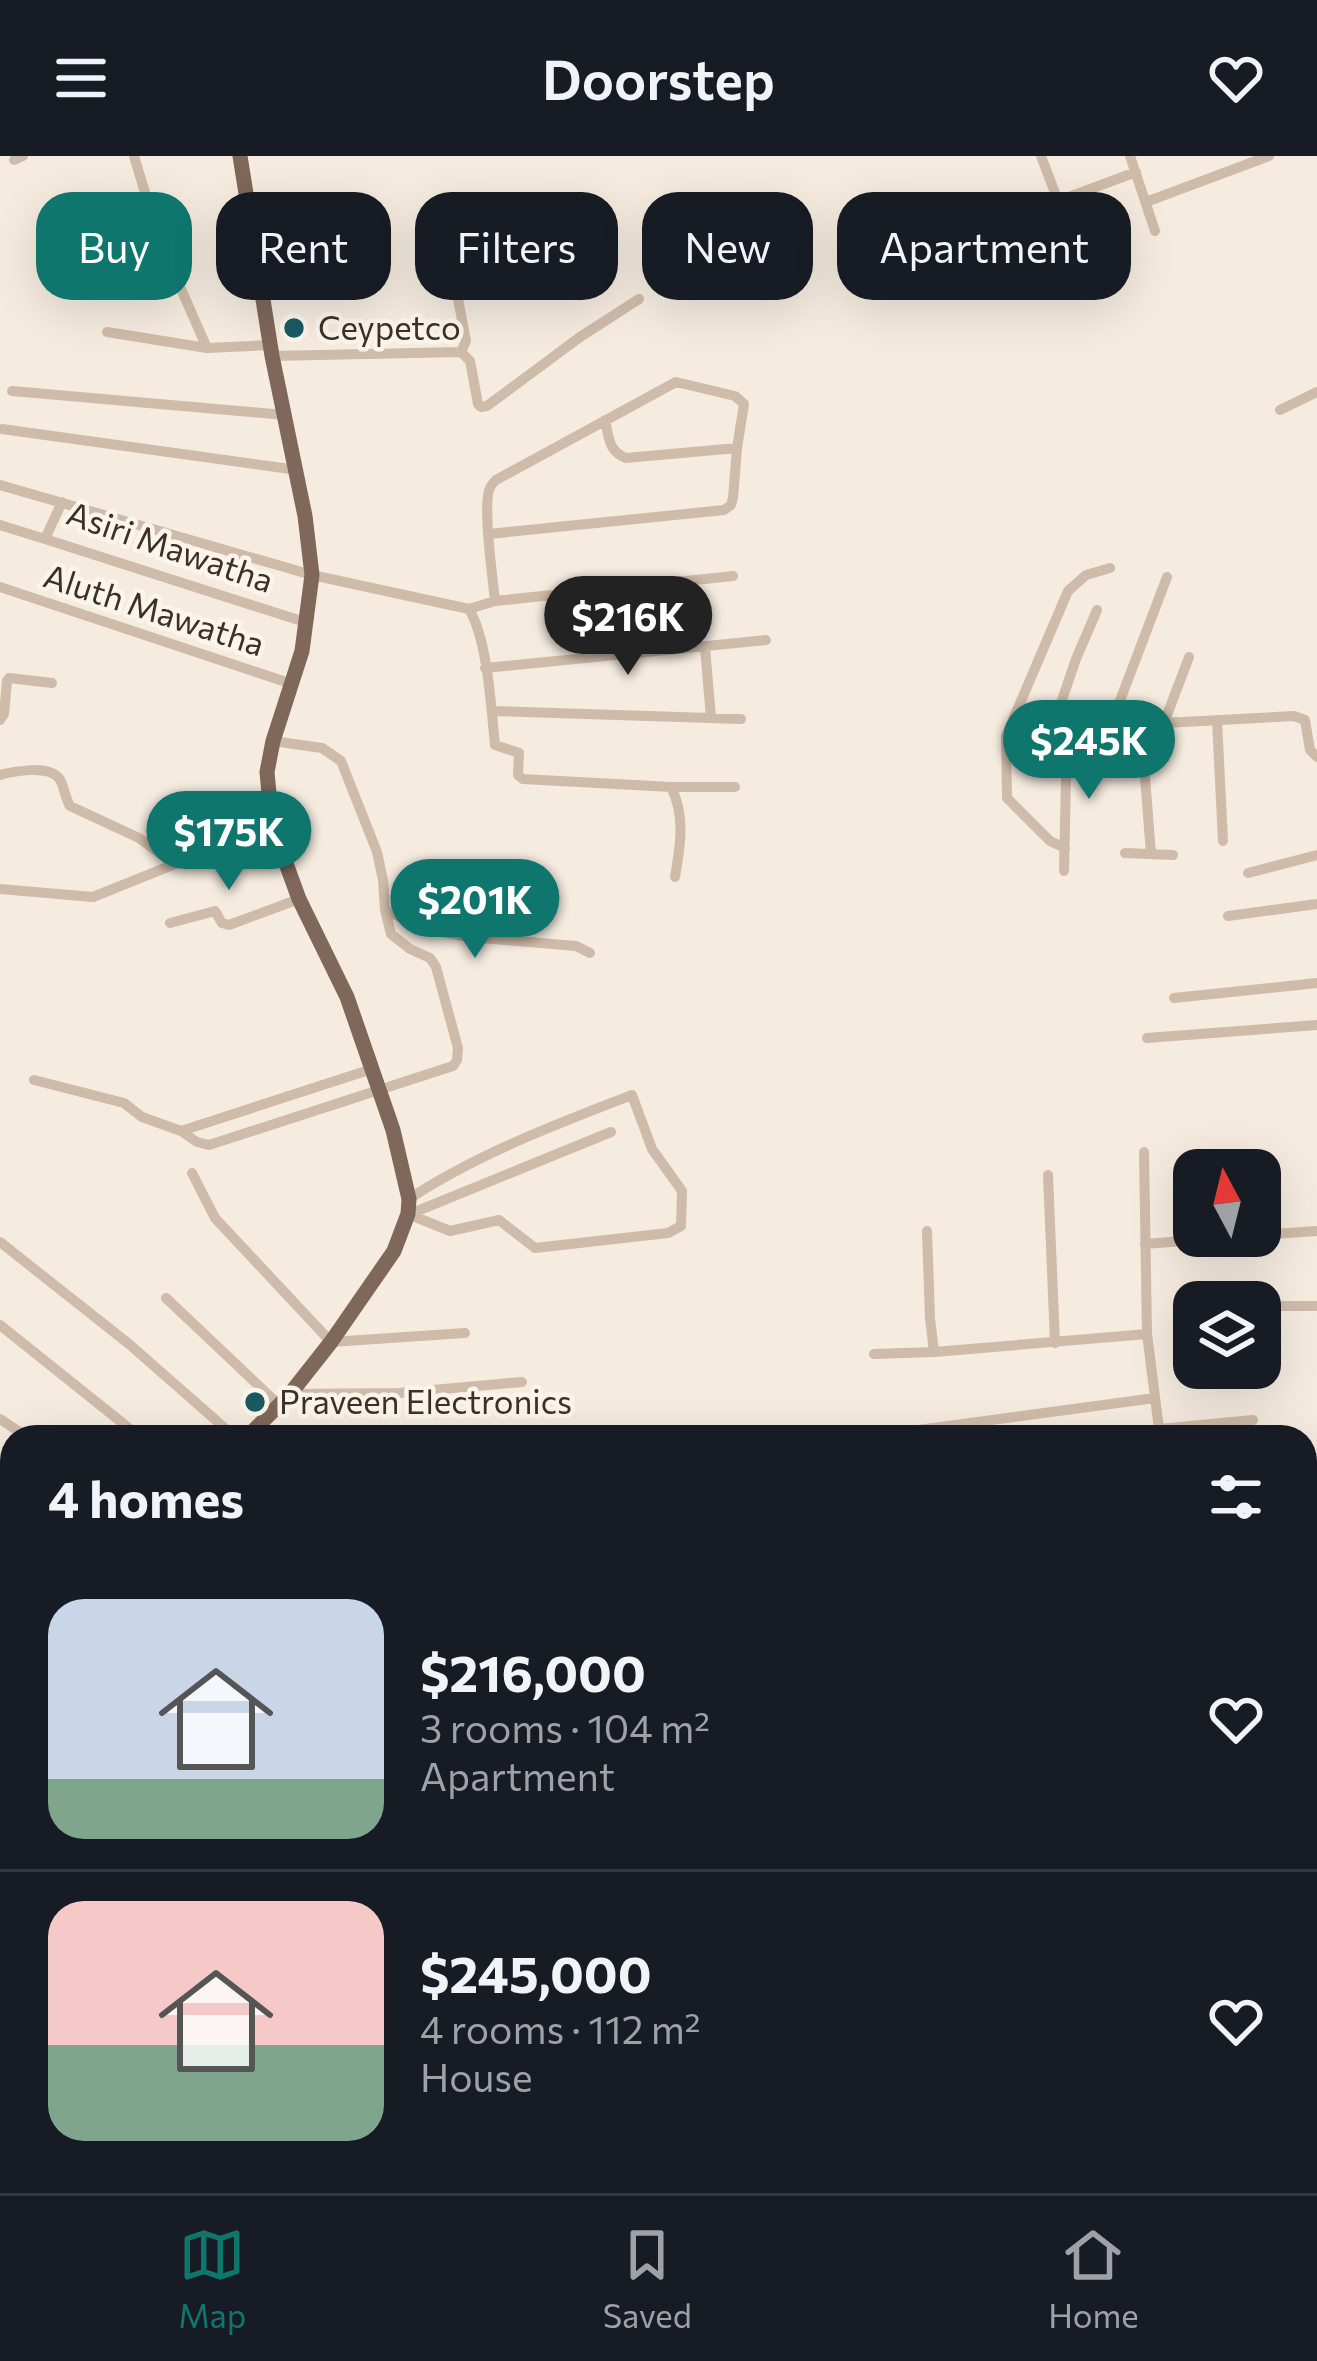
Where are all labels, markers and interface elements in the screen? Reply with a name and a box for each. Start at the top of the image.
icon: menu [48,45,114,111]
text: Doorstep [542,45,775,111]
icon: heart [1203,45,1269,111]
chip: Buy [36,192,192,300]
chip: Rent [216,192,391,300]
chip: Filters [415,192,618,300]
chip: New [642,192,813,300]
chip: Apartment [837,192,1131,300]
place label: Ceypetco [318,306,461,347]
marker: Ceypetco [281,315,307,341]
street label: Asiri Mawatha [62,491,279,600]
street label: Aluth Mawatha [39,554,270,664]
pin: $216K [544,576,712,678]
text: $216K [571,591,685,639]
pin: $245K [1005,700,1173,802]
text: $245K [1030,715,1148,763]
pin: $175K [145,791,313,893]
text: $175K [173,806,285,854]
pin: $201K [391,859,559,961]
text: $201K [417,874,533,922]
north arrow [1173,1149,1281,1257]
map controls [1173,1149,1281,1389]
button: layers [1173,1281,1281,1389]
place label: Praveen Electronics [279,1380,572,1421]
marker: Praveen Electronics [242,1389,268,1415]
icon: filters [1203,1464,1269,1530]
text: 4 homes [48,1466,244,1529]
text: $216,000 [420,1640,646,1703]
icon: home [144,1647,288,1791]
icon: heart [1203,1686,1269,1752]
text: 3 rooms · 104 m² [420,1703,710,1751]
text: Apartment [420,1751,615,1799]
text: $245,000 [420,1941,652,2004]
icon: home [144,1949,288,2093]
icon: heart [1203,1988,1269,2054]
text: 4 rooms · 112 m² [420,2004,700,2052]
text: House [420,2052,533,2100]
tab: Map [178,2222,246,2335]
tab: Saved [603,2222,692,2335]
tab: Home [1048,2222,1139,2335]

